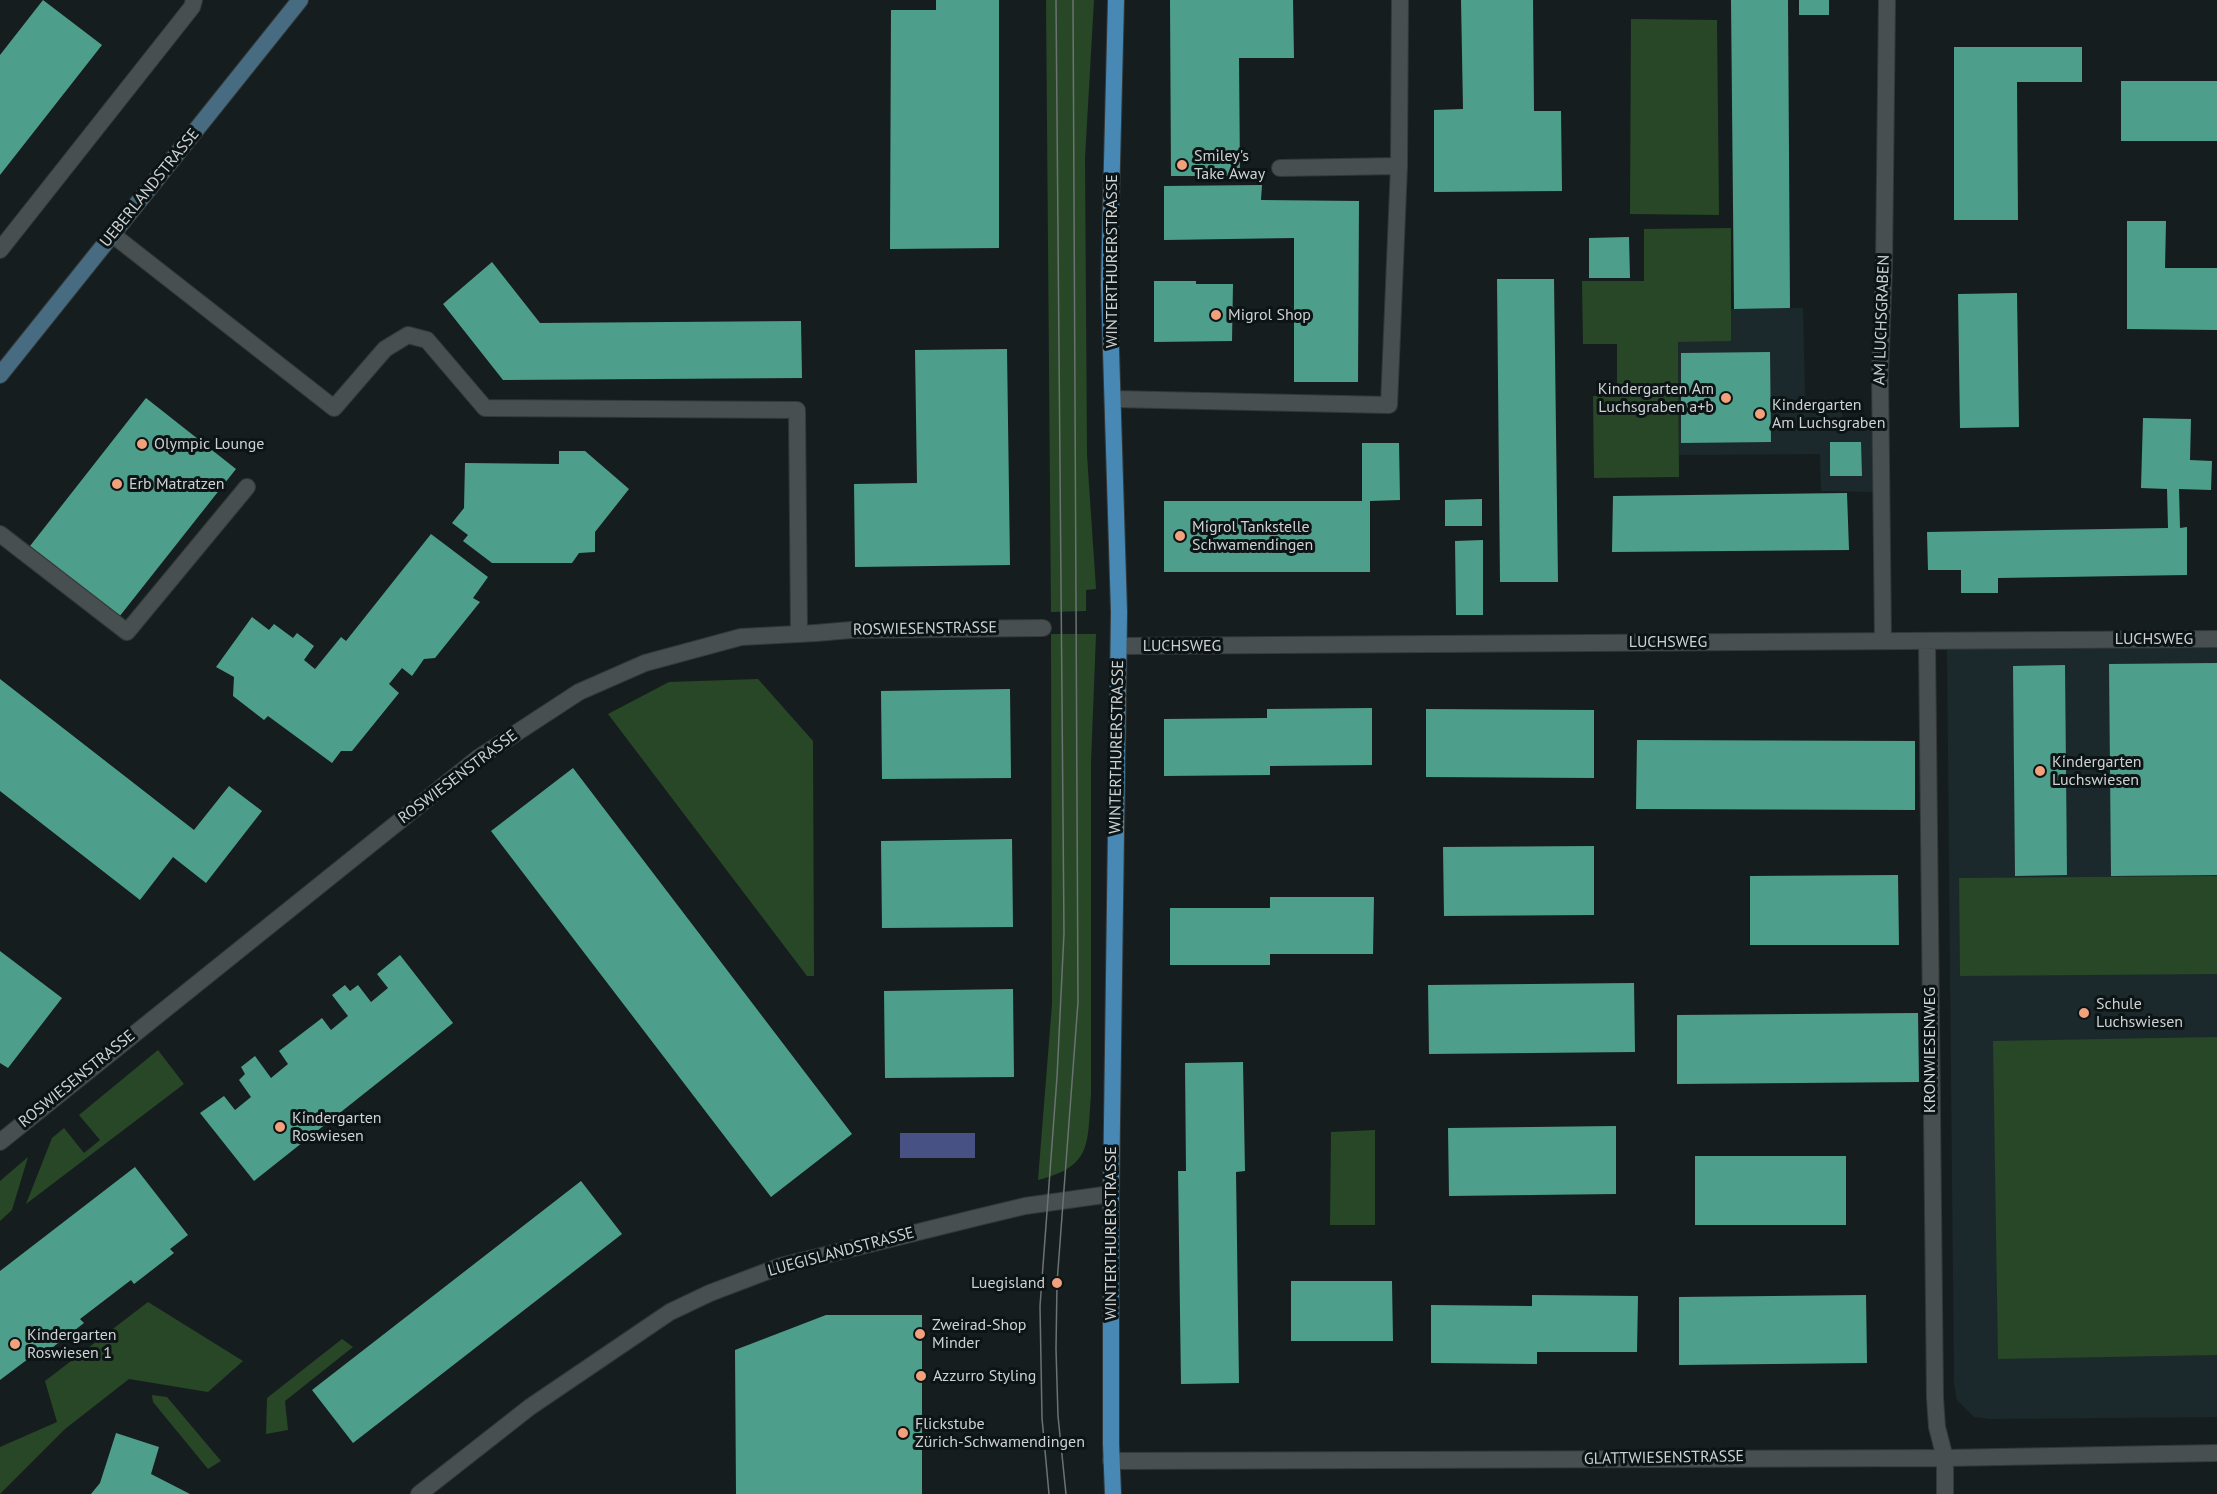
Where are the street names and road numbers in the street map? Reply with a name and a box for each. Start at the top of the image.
street label: UEBERLANDSTRASSE [96,125,204,251]
street label: WINTERTHURERSTRASSE [1102,174,1122,348]
street label: AM LUCHSGRABEN [1870,255,1894,385]
street label: ROSWIESENSTRASSE [853,618,997,640]
street label: LUCHSWEG [2115,629,2193,649]
street label: LUCHSWEG [1629,632,1707,652]
street label: LUCHSWEG [1143,636,1221,656]
street label: WINTERTHURERSTRASSE [1106,660,1128,834]
street label: ROSWIESENSTRASSE [395,726,521,828]
street label: KRONWIESENWEG [1920,987,1940,1113]
street label: ROSWIESENSTRASSE [15,1026,139,1132]
street label: WINTERTHURERSTRASSE [1101,1146,1121,1320]
street label: LUEGISLANDSTRASSE [766,1223,916,1281]
street label: GLATTWIESENSTRASSE [1584,1447,1744,1469]

